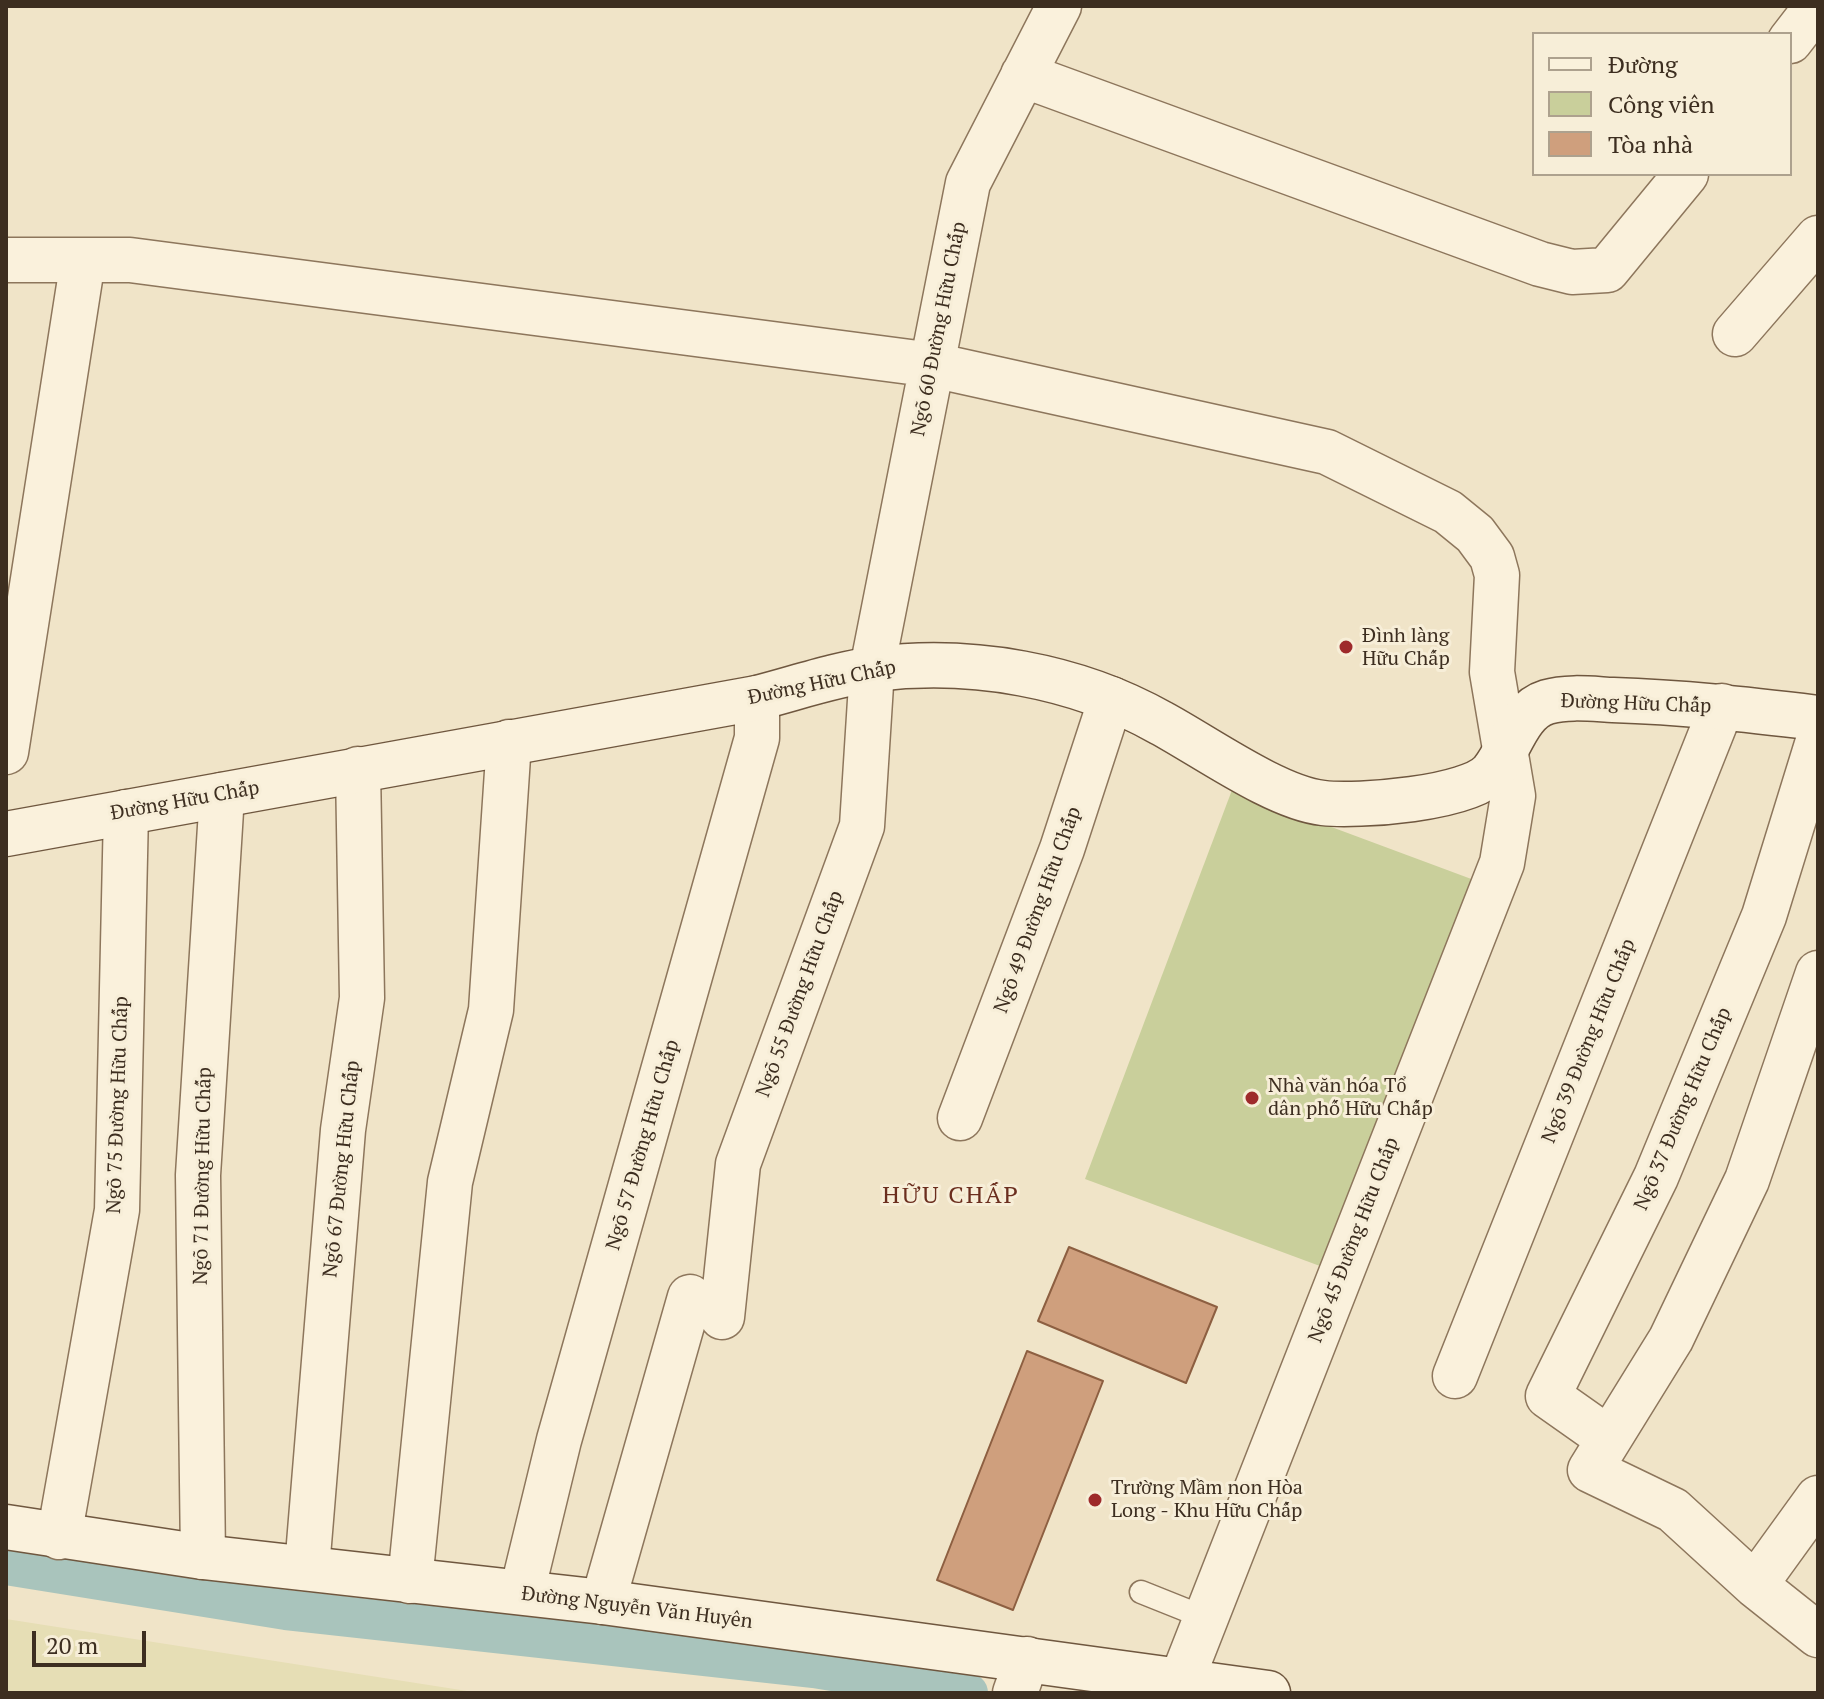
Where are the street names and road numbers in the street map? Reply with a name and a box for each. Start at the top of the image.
street label: Ngõ 60 Đường Hữu Chấp [906,220,972,438]
street label: Đường Hữu Chấp [746,656,898,710]
street label: Đường Hữu Chấp [1560,689,1712,719]
street label: Đường Hữu Chấp [109,776,261,826]
street label: Ngõ 49 Đường Hữu Chấp [989,804,1087,1016]
street label: Ngõ 55 Đường Hữu Chấp [751,888,849,1100]
street label: Ngõ 39 Đường Hữu Chấp [1537,935,1641,1147]
street label: Ngõ 75 Đường Hữu Chấp [102,996,134,1214]
street label: Ngõ 37 Đường Hữu Chấp [1629,1004,1737,1214]
street label: Ngõ 57 Đường Hữu Chấp [601,1037,685,1253]
street label: Ngõ 67 Đường Hữu Chấp [319,1059,365,1279]
street label: Ngõ 71 Đường Hữu Chấp [189,1067,217,1285]
street label: Ngõ 45 Đường Hữu Chấp [1304,1134,1404,1346]
street label: Đường Nguyễn Văn Huyên [520,1582,754,1634]

